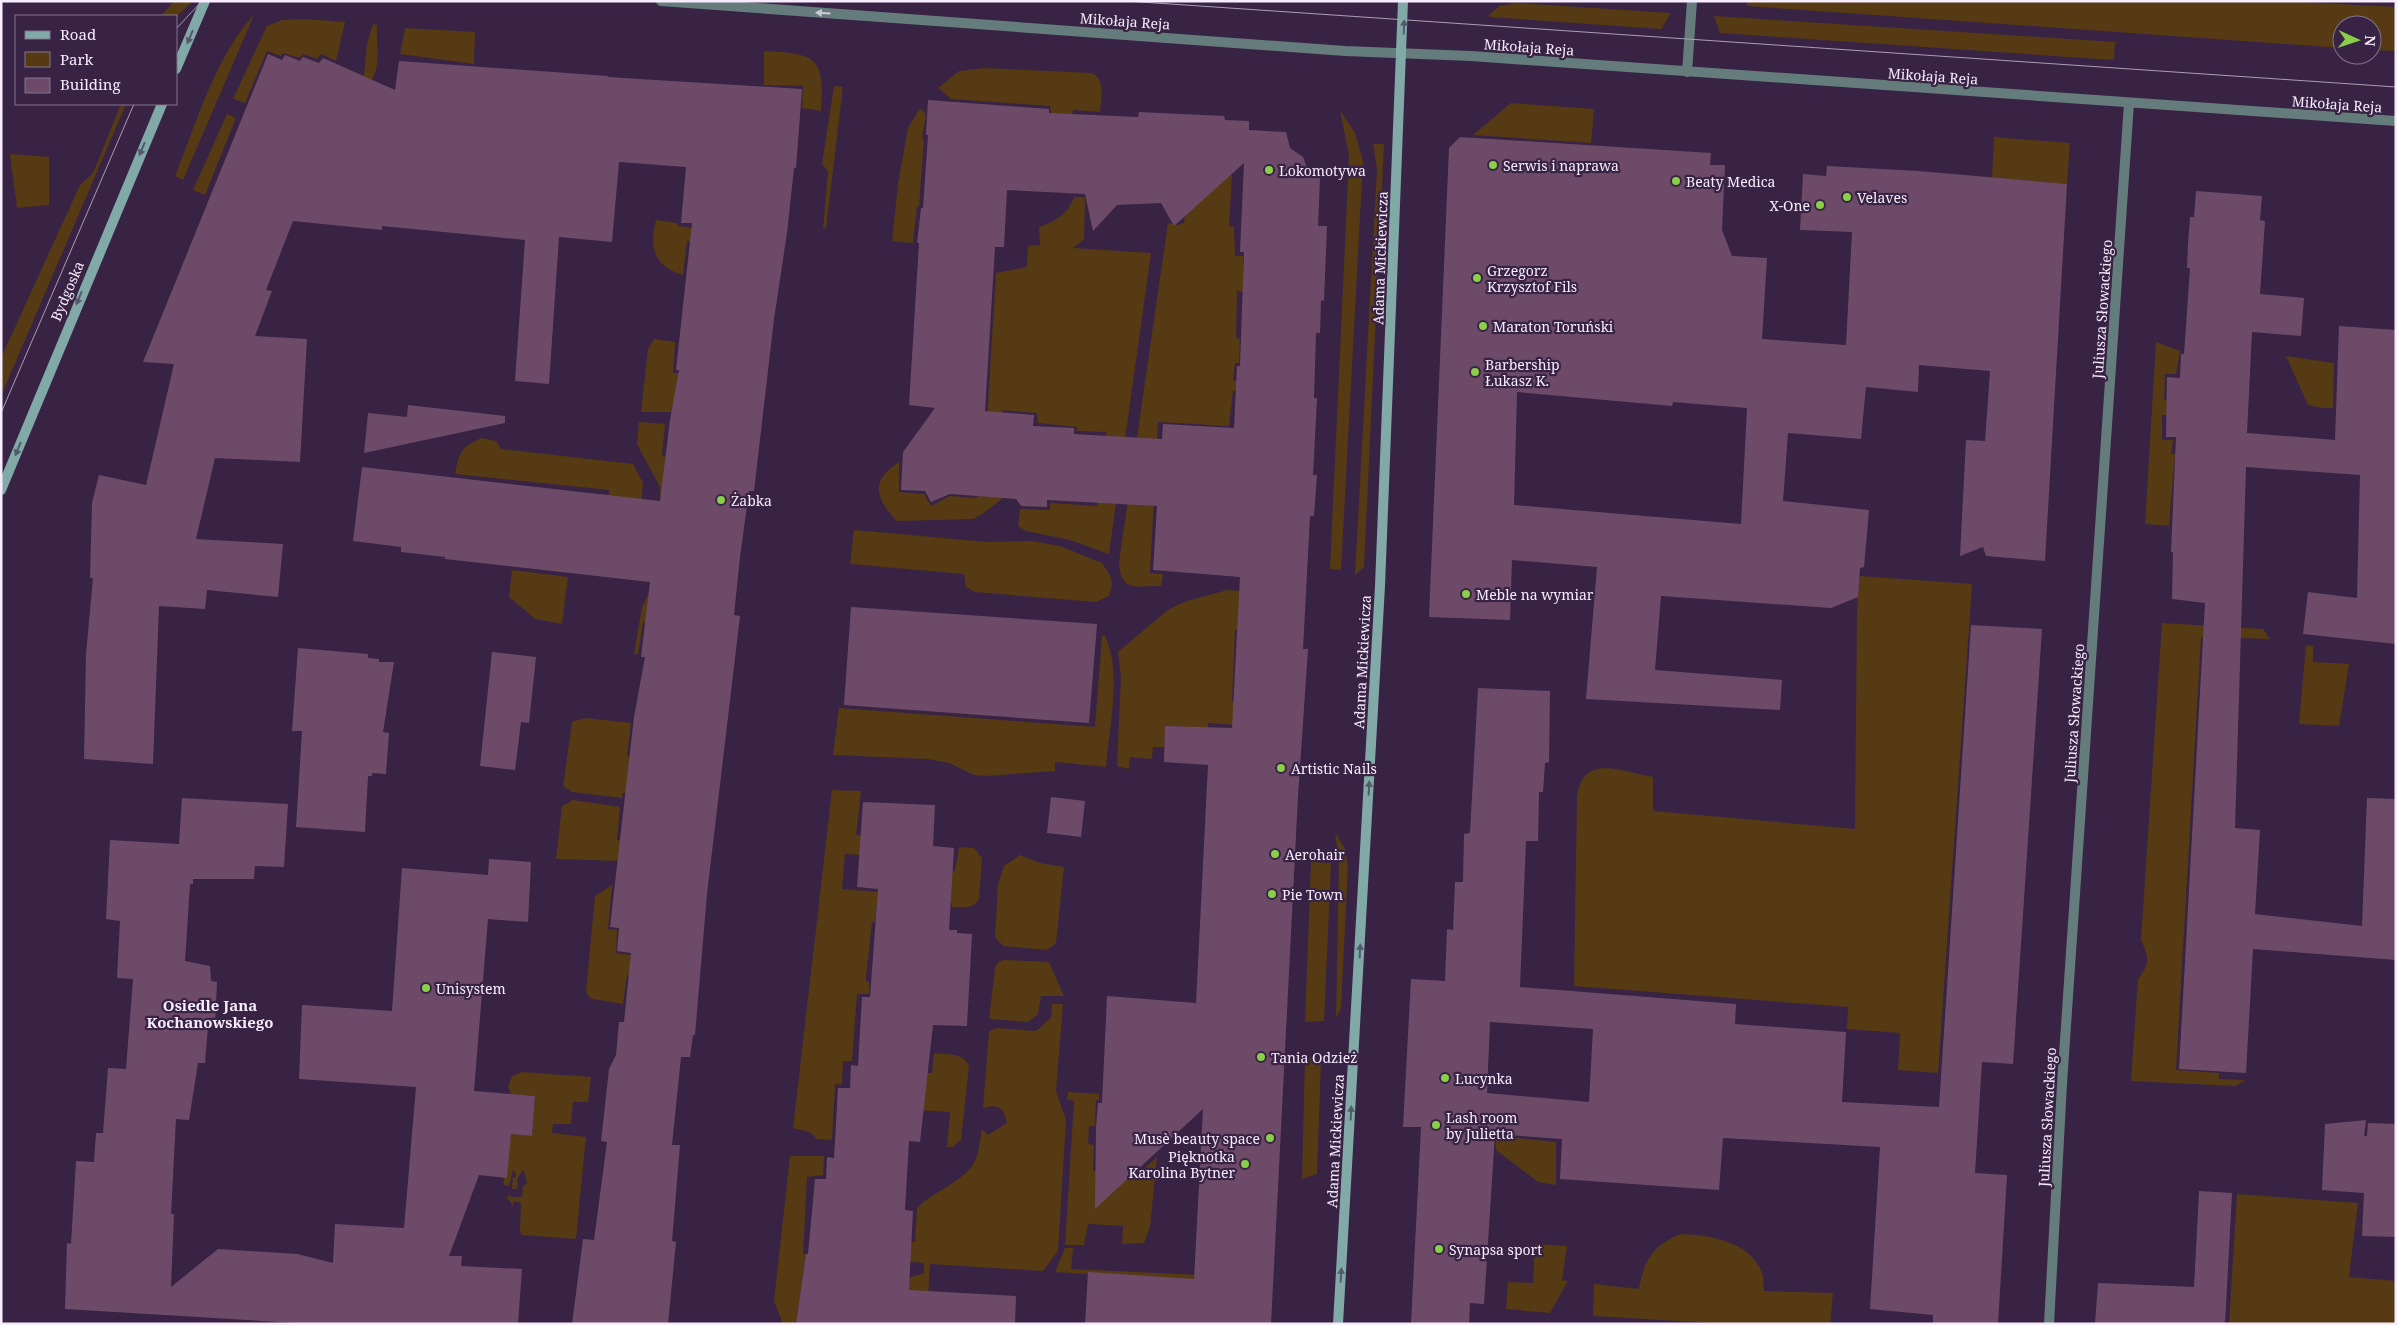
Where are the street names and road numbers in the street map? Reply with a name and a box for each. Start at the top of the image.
street label: Mikołaja Reja [1079,8,1171,34]
street label: Mikołaja Reja [1483,34,1575,60]
street label: Mikołaja Reja [1887,63,1979,89]
street label: Mikołaja Reja [2291,91,2383,117]
street label: Adama Mickiewicza [1368,191,1392,325]
street label: Juliusza Słowackiego [2088,239,2116,380]
street label: Bydgoska [46,258,88,324]
street label: Adama Mickiewicza [1349,595,1375,729]
street label: Juliusza Słowackiego [2060,643,2088,784]
street label: Juliusza Słowackiego [2034,1047,2060,1188]
street label: Adama Mickiewicza [1322,1074,1348,1208]

